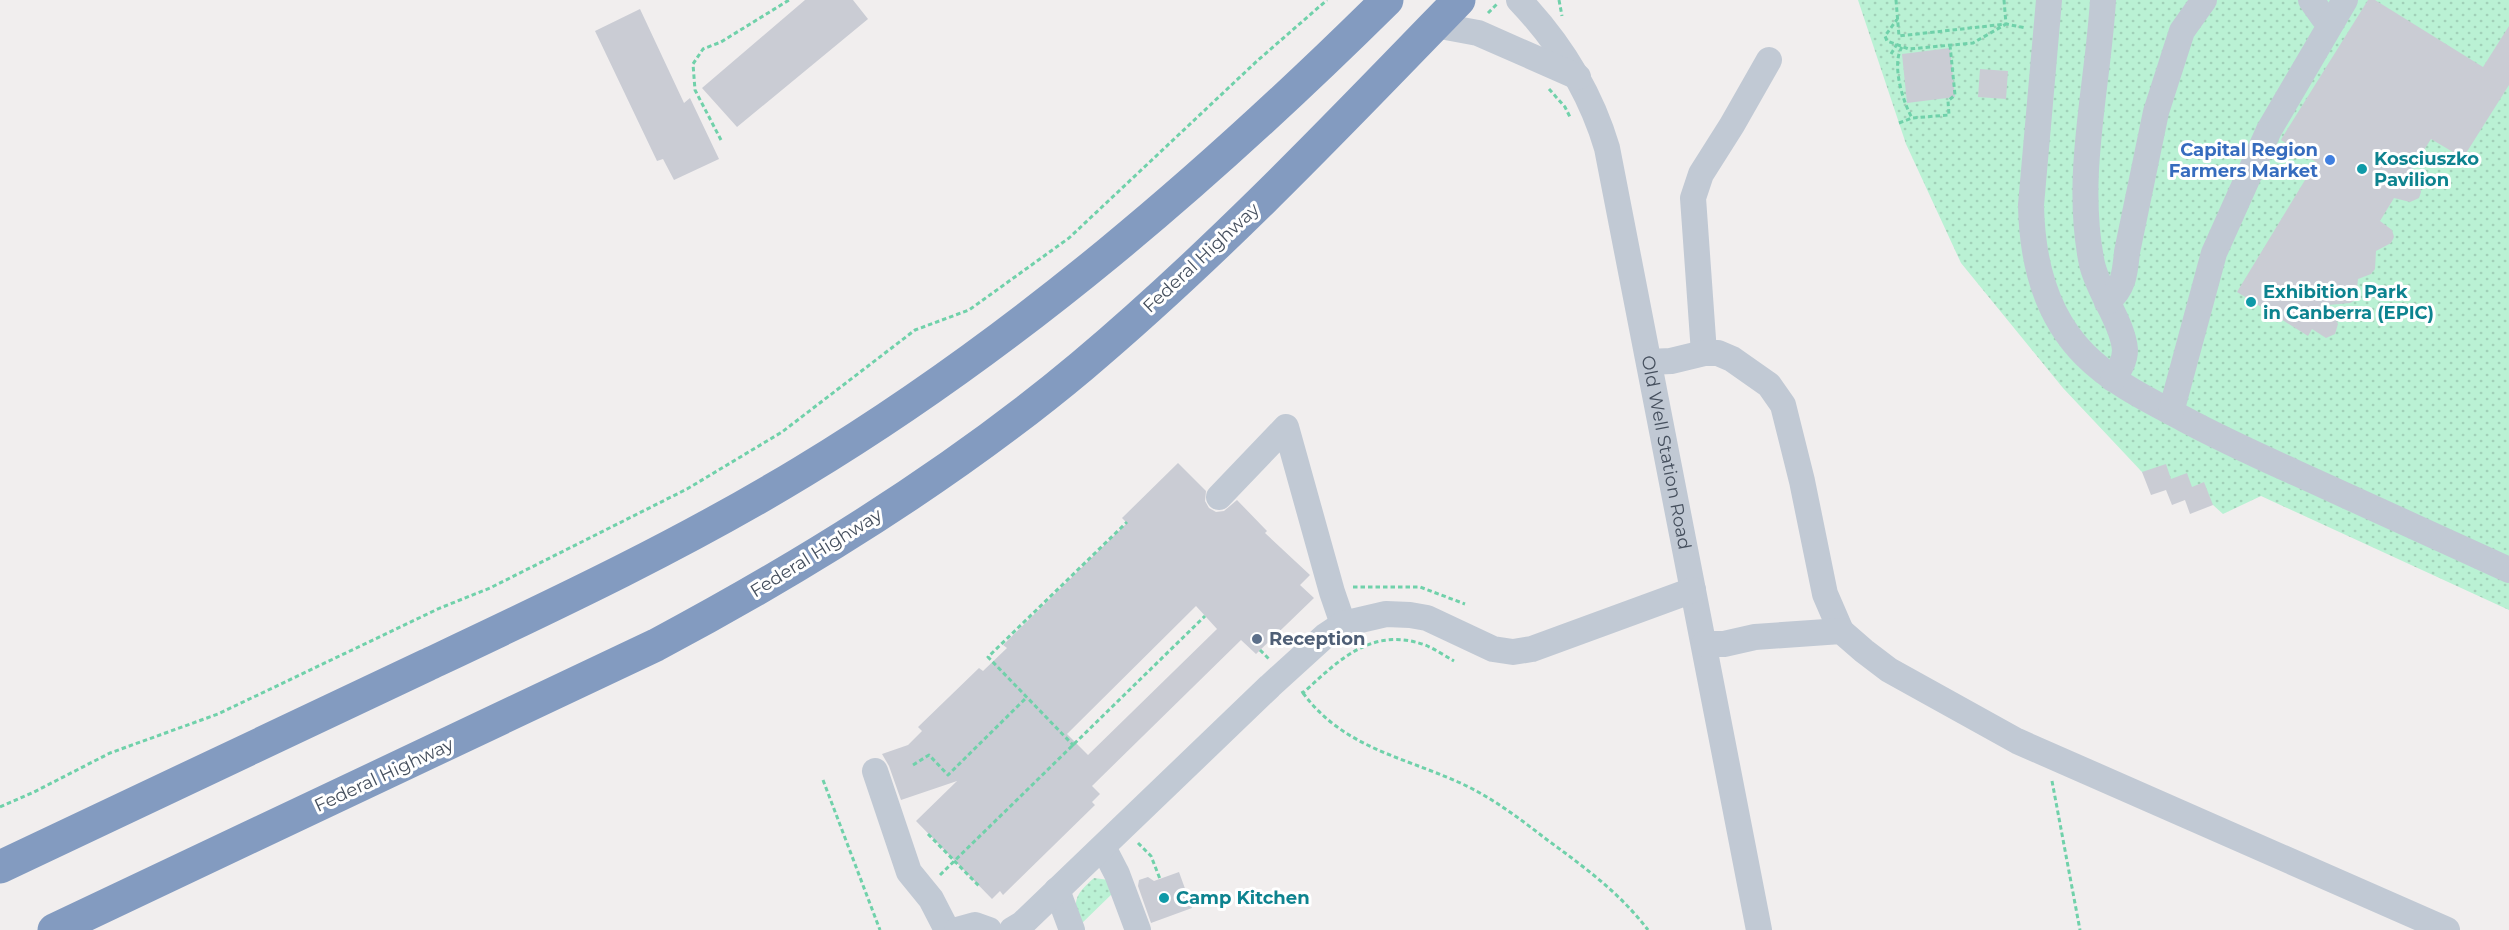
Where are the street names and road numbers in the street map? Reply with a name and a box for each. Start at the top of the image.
street label: Federal Highway [1138,198,1264,318]
street label: Old Well Station Road [1637,354,1696,551]
street label: Federal Highway [746,504,886,602]
street label: Federal Highway [311,733,457,817]

